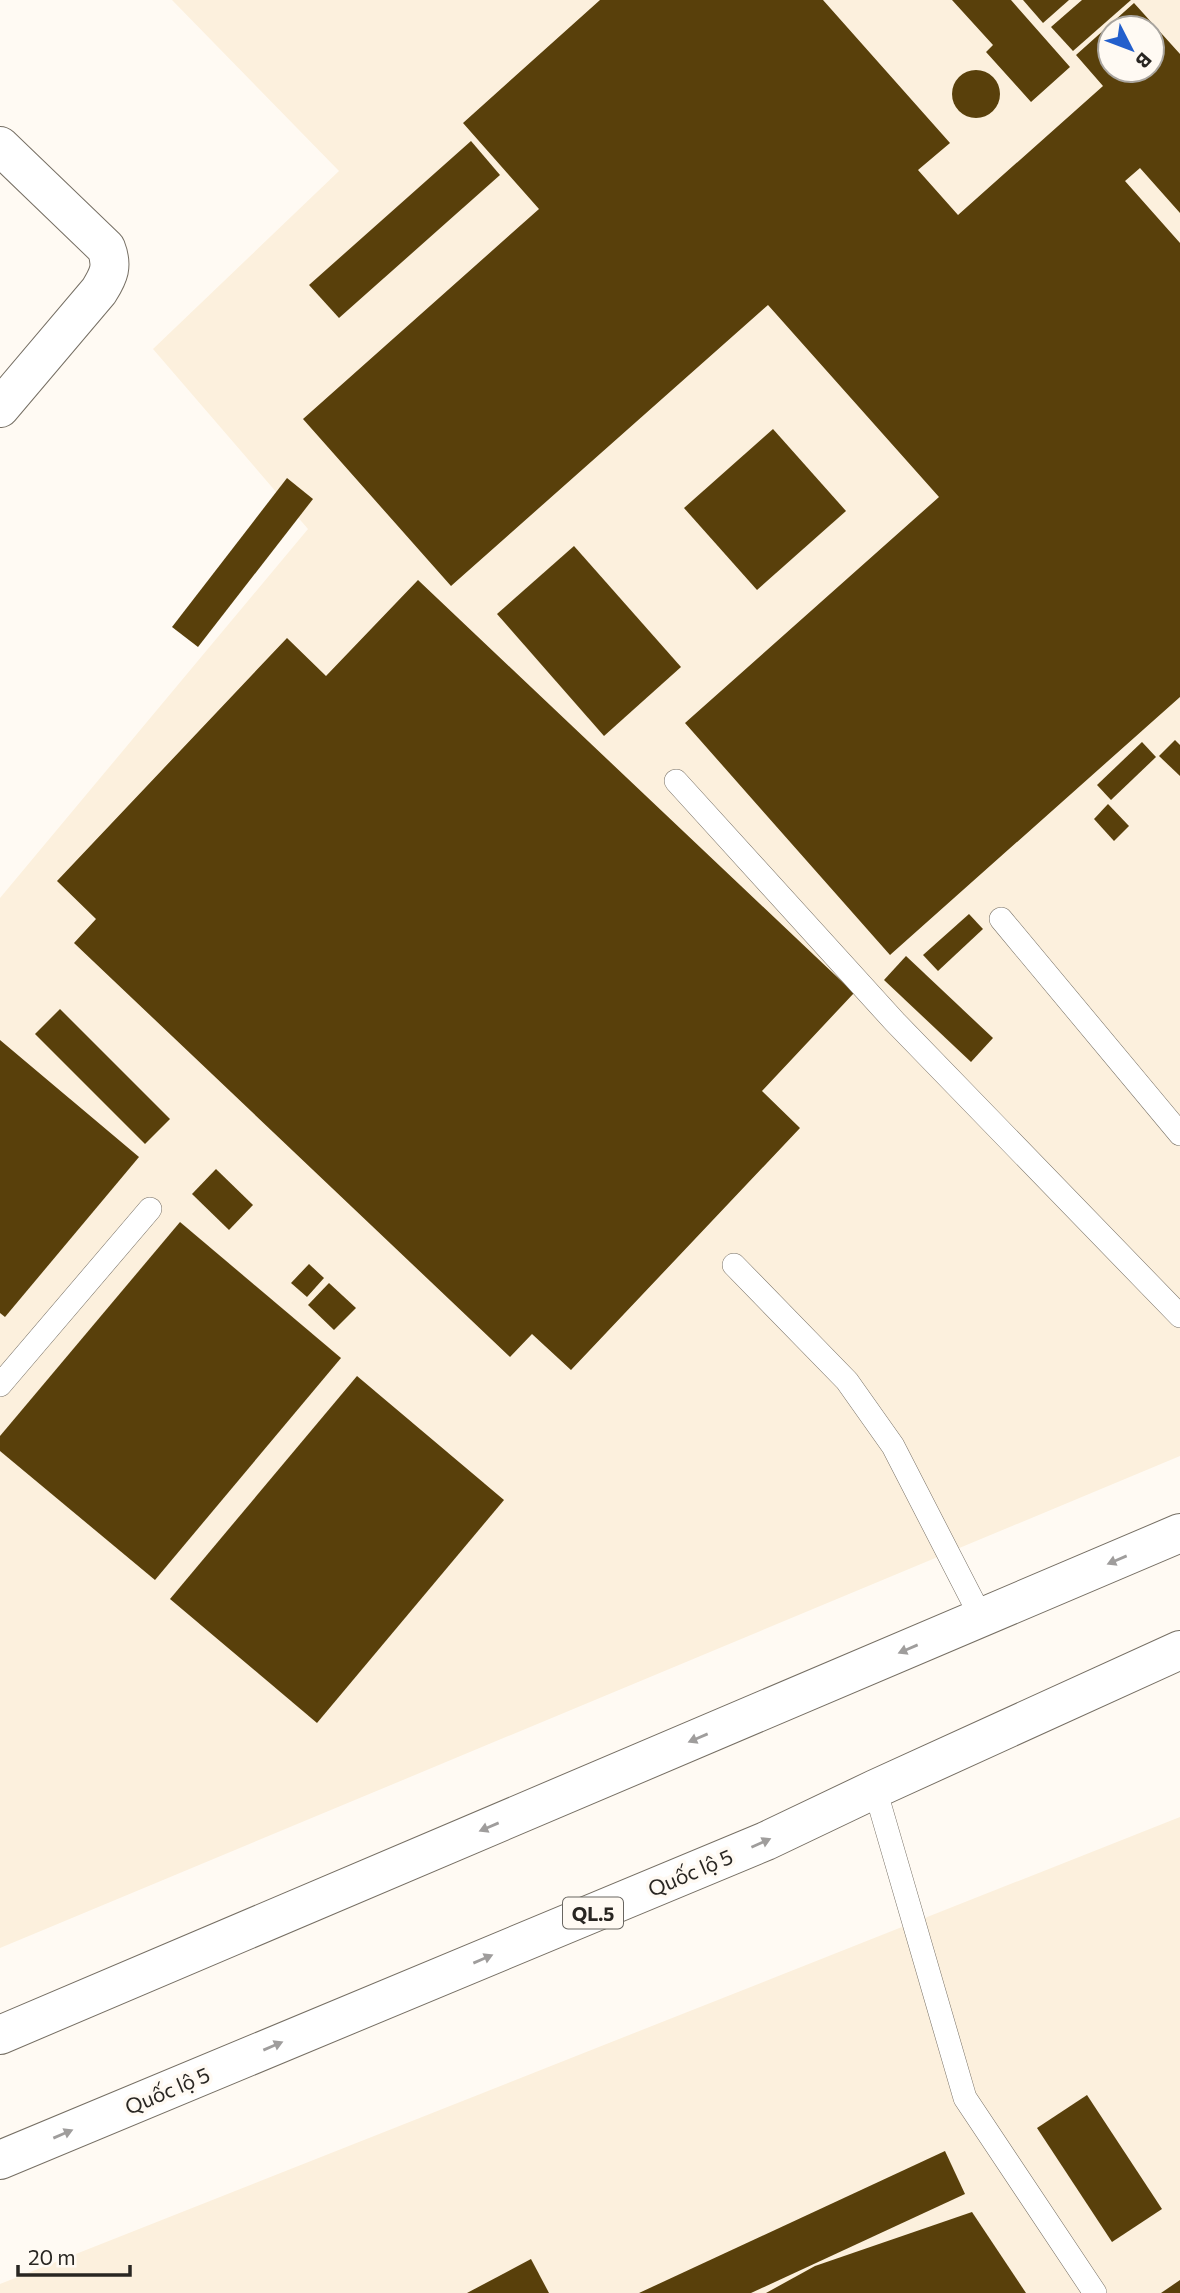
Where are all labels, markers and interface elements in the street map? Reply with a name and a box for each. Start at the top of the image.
north arrow [1096,14,1166,84]
text: B [1131,48,1157,73]
one-way arrow [1107,1554,1127,1566]
one-way arrow [897,1643,918,1654]
one-way arrow [688,1733,709,1744]
one-way arrow [479,1821,499,1833]
one-way arrow [751,1837,771,1849]
street label: Quốc lộ 5 [644,1843,736,1901]
road number: QL.5 [563,1898,623,1928]
one-way arrow [473,1953,493,1965]
one-way arrow [263,2041,284,2052]
street label: Quốc lộ 5 [121,2061,213,2119]
one-way arrow [53,2128,74,2139]
scale bar [18,2234,130,2278]
text: 20 m [28,2244,76,2269]

